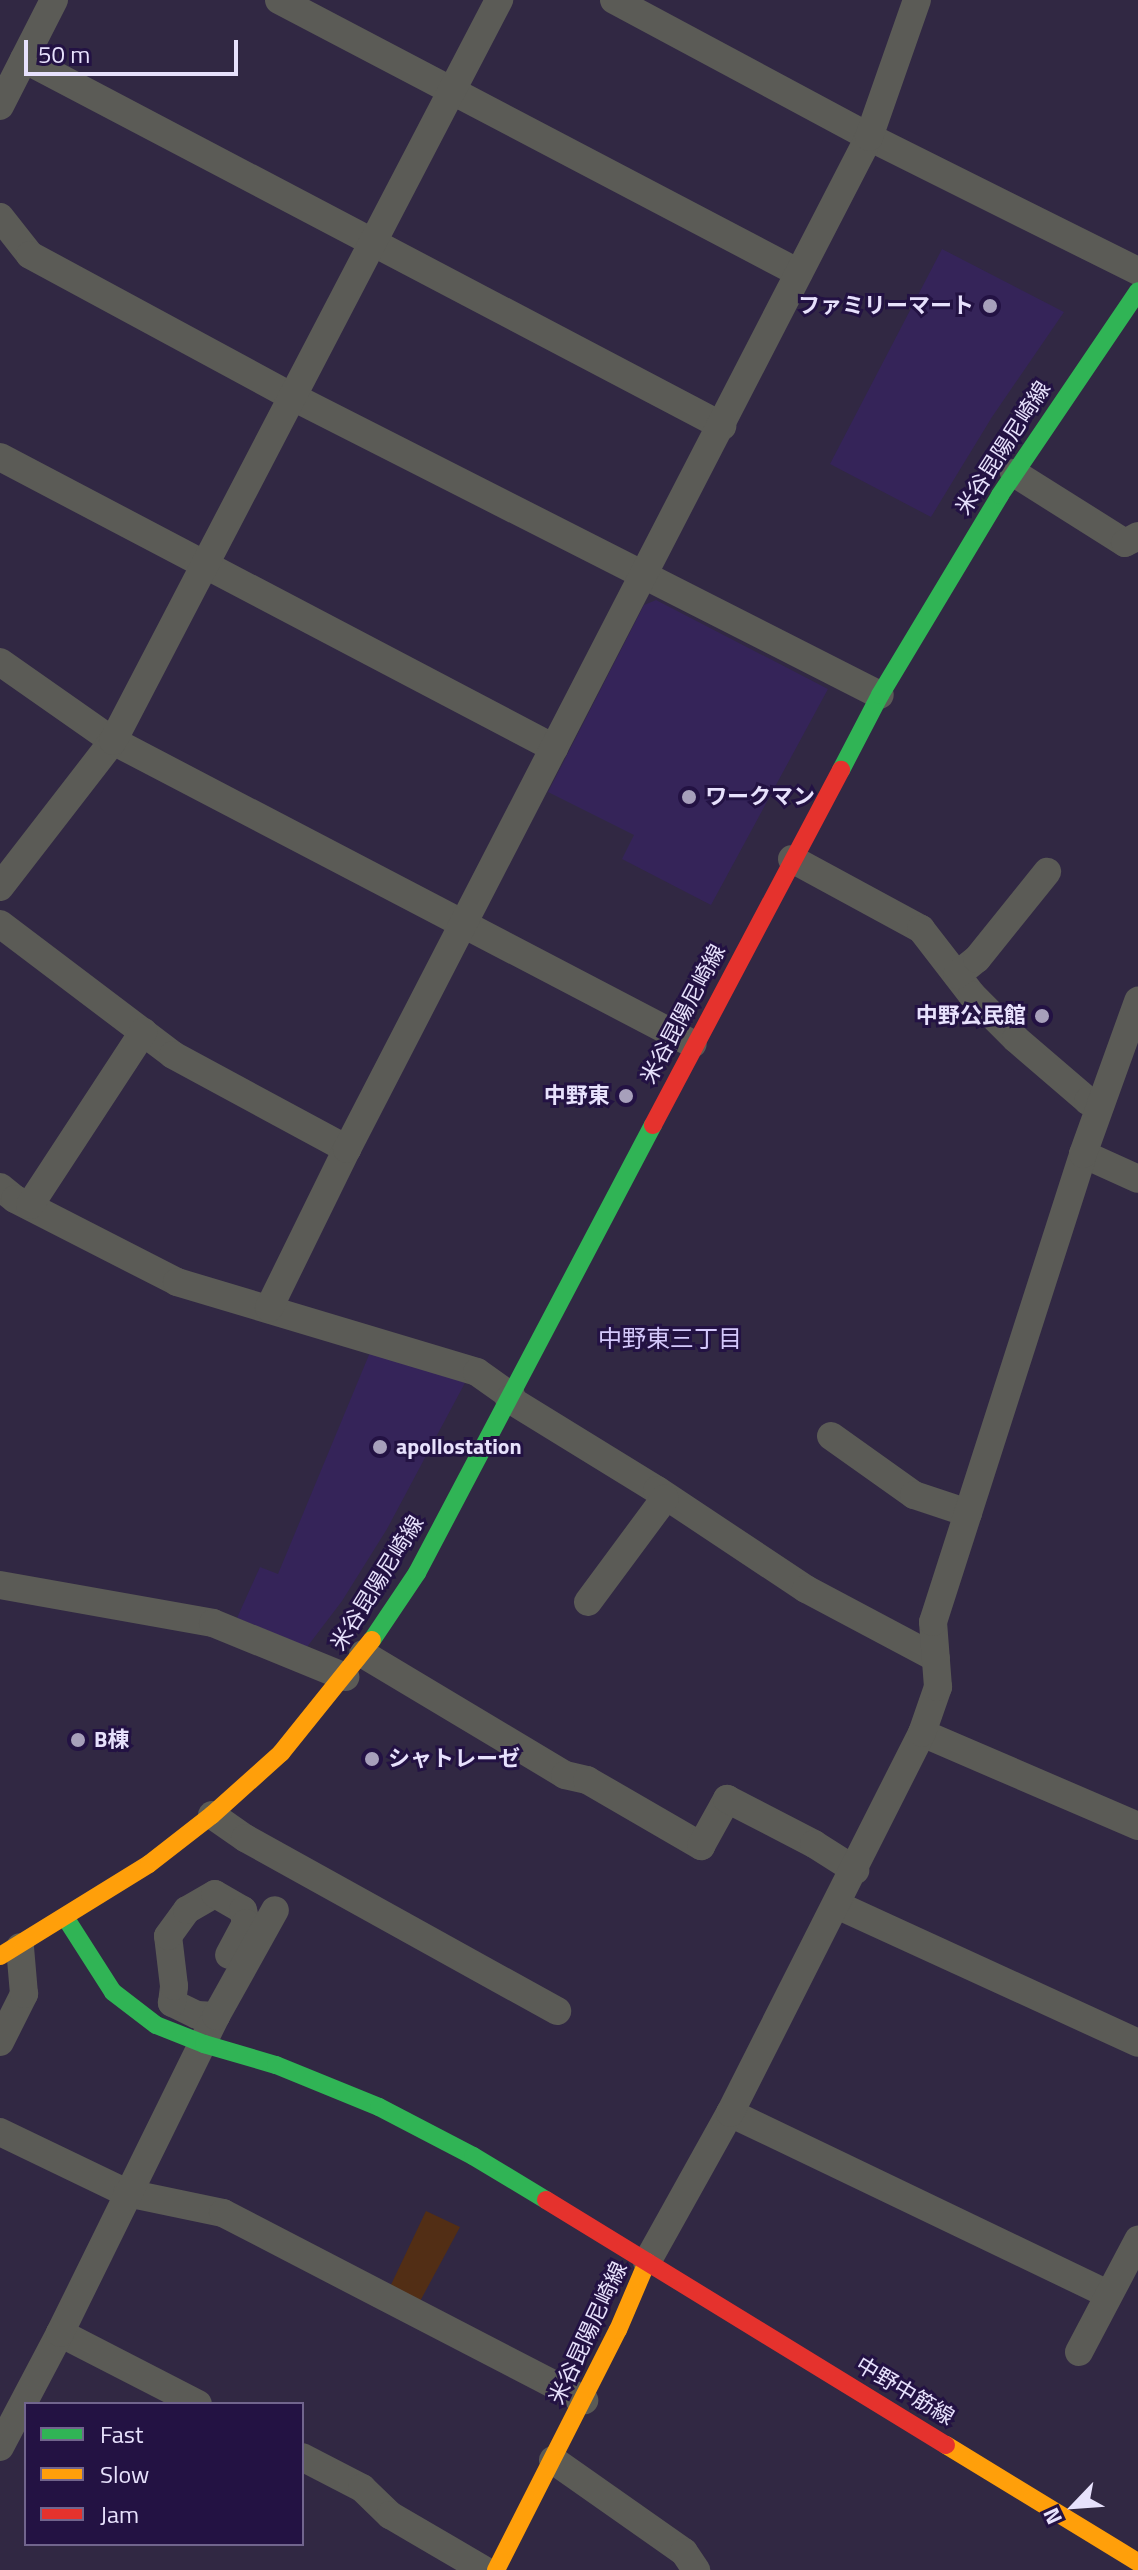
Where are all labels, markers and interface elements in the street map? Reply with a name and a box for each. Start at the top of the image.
scale bar [28,24,242,74]
text: 50 m [38,36,90,72]
place label: ファミリーマート [798,293,974,319]
marker: ファミリーマート [981,297,999,315]
street label: 米谷昆陽尼崎線 [950,376,1056,520]
place label: ワークマン [705,784,815,810]
marker: ワークマン [680,788,698,806]
street label: 米谷昆陽尼崎線 [635,940,731,1088]
place label: 中野公民館 [916,1003,1026,1029]
marker: 中野公民館 [1033,1007,1051,1025]
place label: 中野東 [544,1083,610,1109]
marker: 中野東 [617,1087,635,1105]
district label: 中野東三丁目 [598,1325,742,1353]
place label: apollostation [396,1434,522,1460]
marker: apollostation [371,1438,389,1456]
street label: 米谷昆陽尼崎線 [325,1511,429,1655]
place label: B棟 [94,1727,129,1753]
marker: B棟 [69,1731,87,1749]
place label: シャトレーゼ [388,1746,520,1772]
marker: シャトレーゼ [363,1750,381,1768]
street label: 米谷昆陽尼崎線 [543,2258,633,2408]
street label: 中野中筋線 [851,2351,959,2431]
legend [24,2402,304,2546]
text: Fast [100,2416,143,2452]
text: Slow [100,2456,149,2492]
north arrow [1034,2466,1114,2546]
text: Jam [100,2496,139,2532]
text: N [1034,2502,1071,2530]

